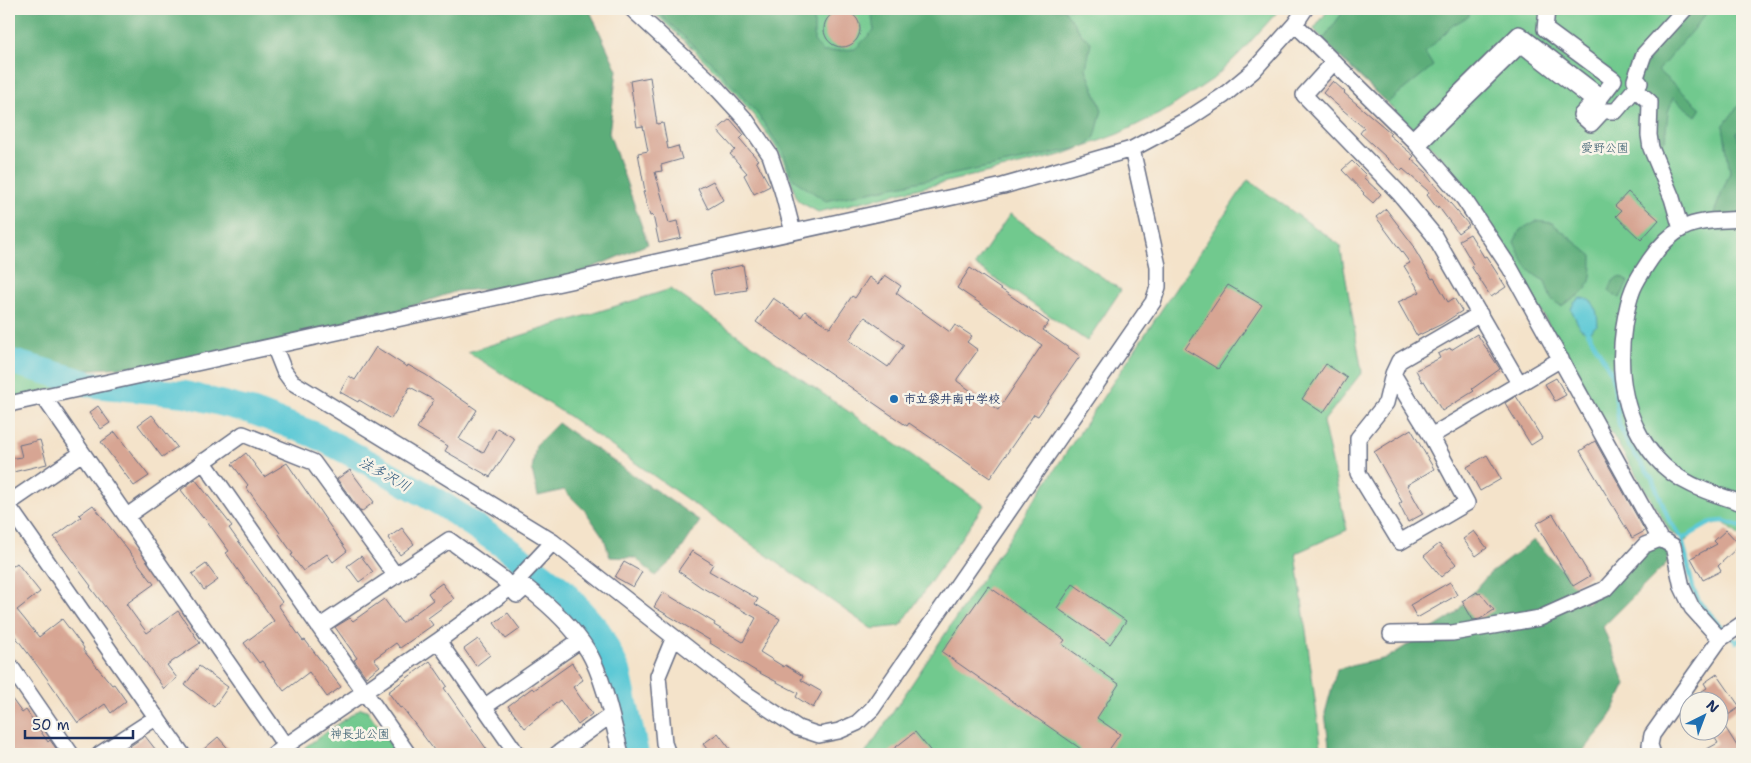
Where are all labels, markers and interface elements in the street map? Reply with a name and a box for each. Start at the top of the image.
park label: 愛野公園 [1581,140,1629,156]
place label: 市立袋井南中学校 [904,391,1000,407]
marker: 市立袋井南中学校 [888,393,900,405]
water label: 法多沢川 [356,453,414,495]
north arrow [1678,690,1728,740]
text: N [1703,696,1723,717]
scale bar [25,708,132,740]
text: 50 m [32,715,70,735]
park label: 神長北公園 [330,726,390,742]

